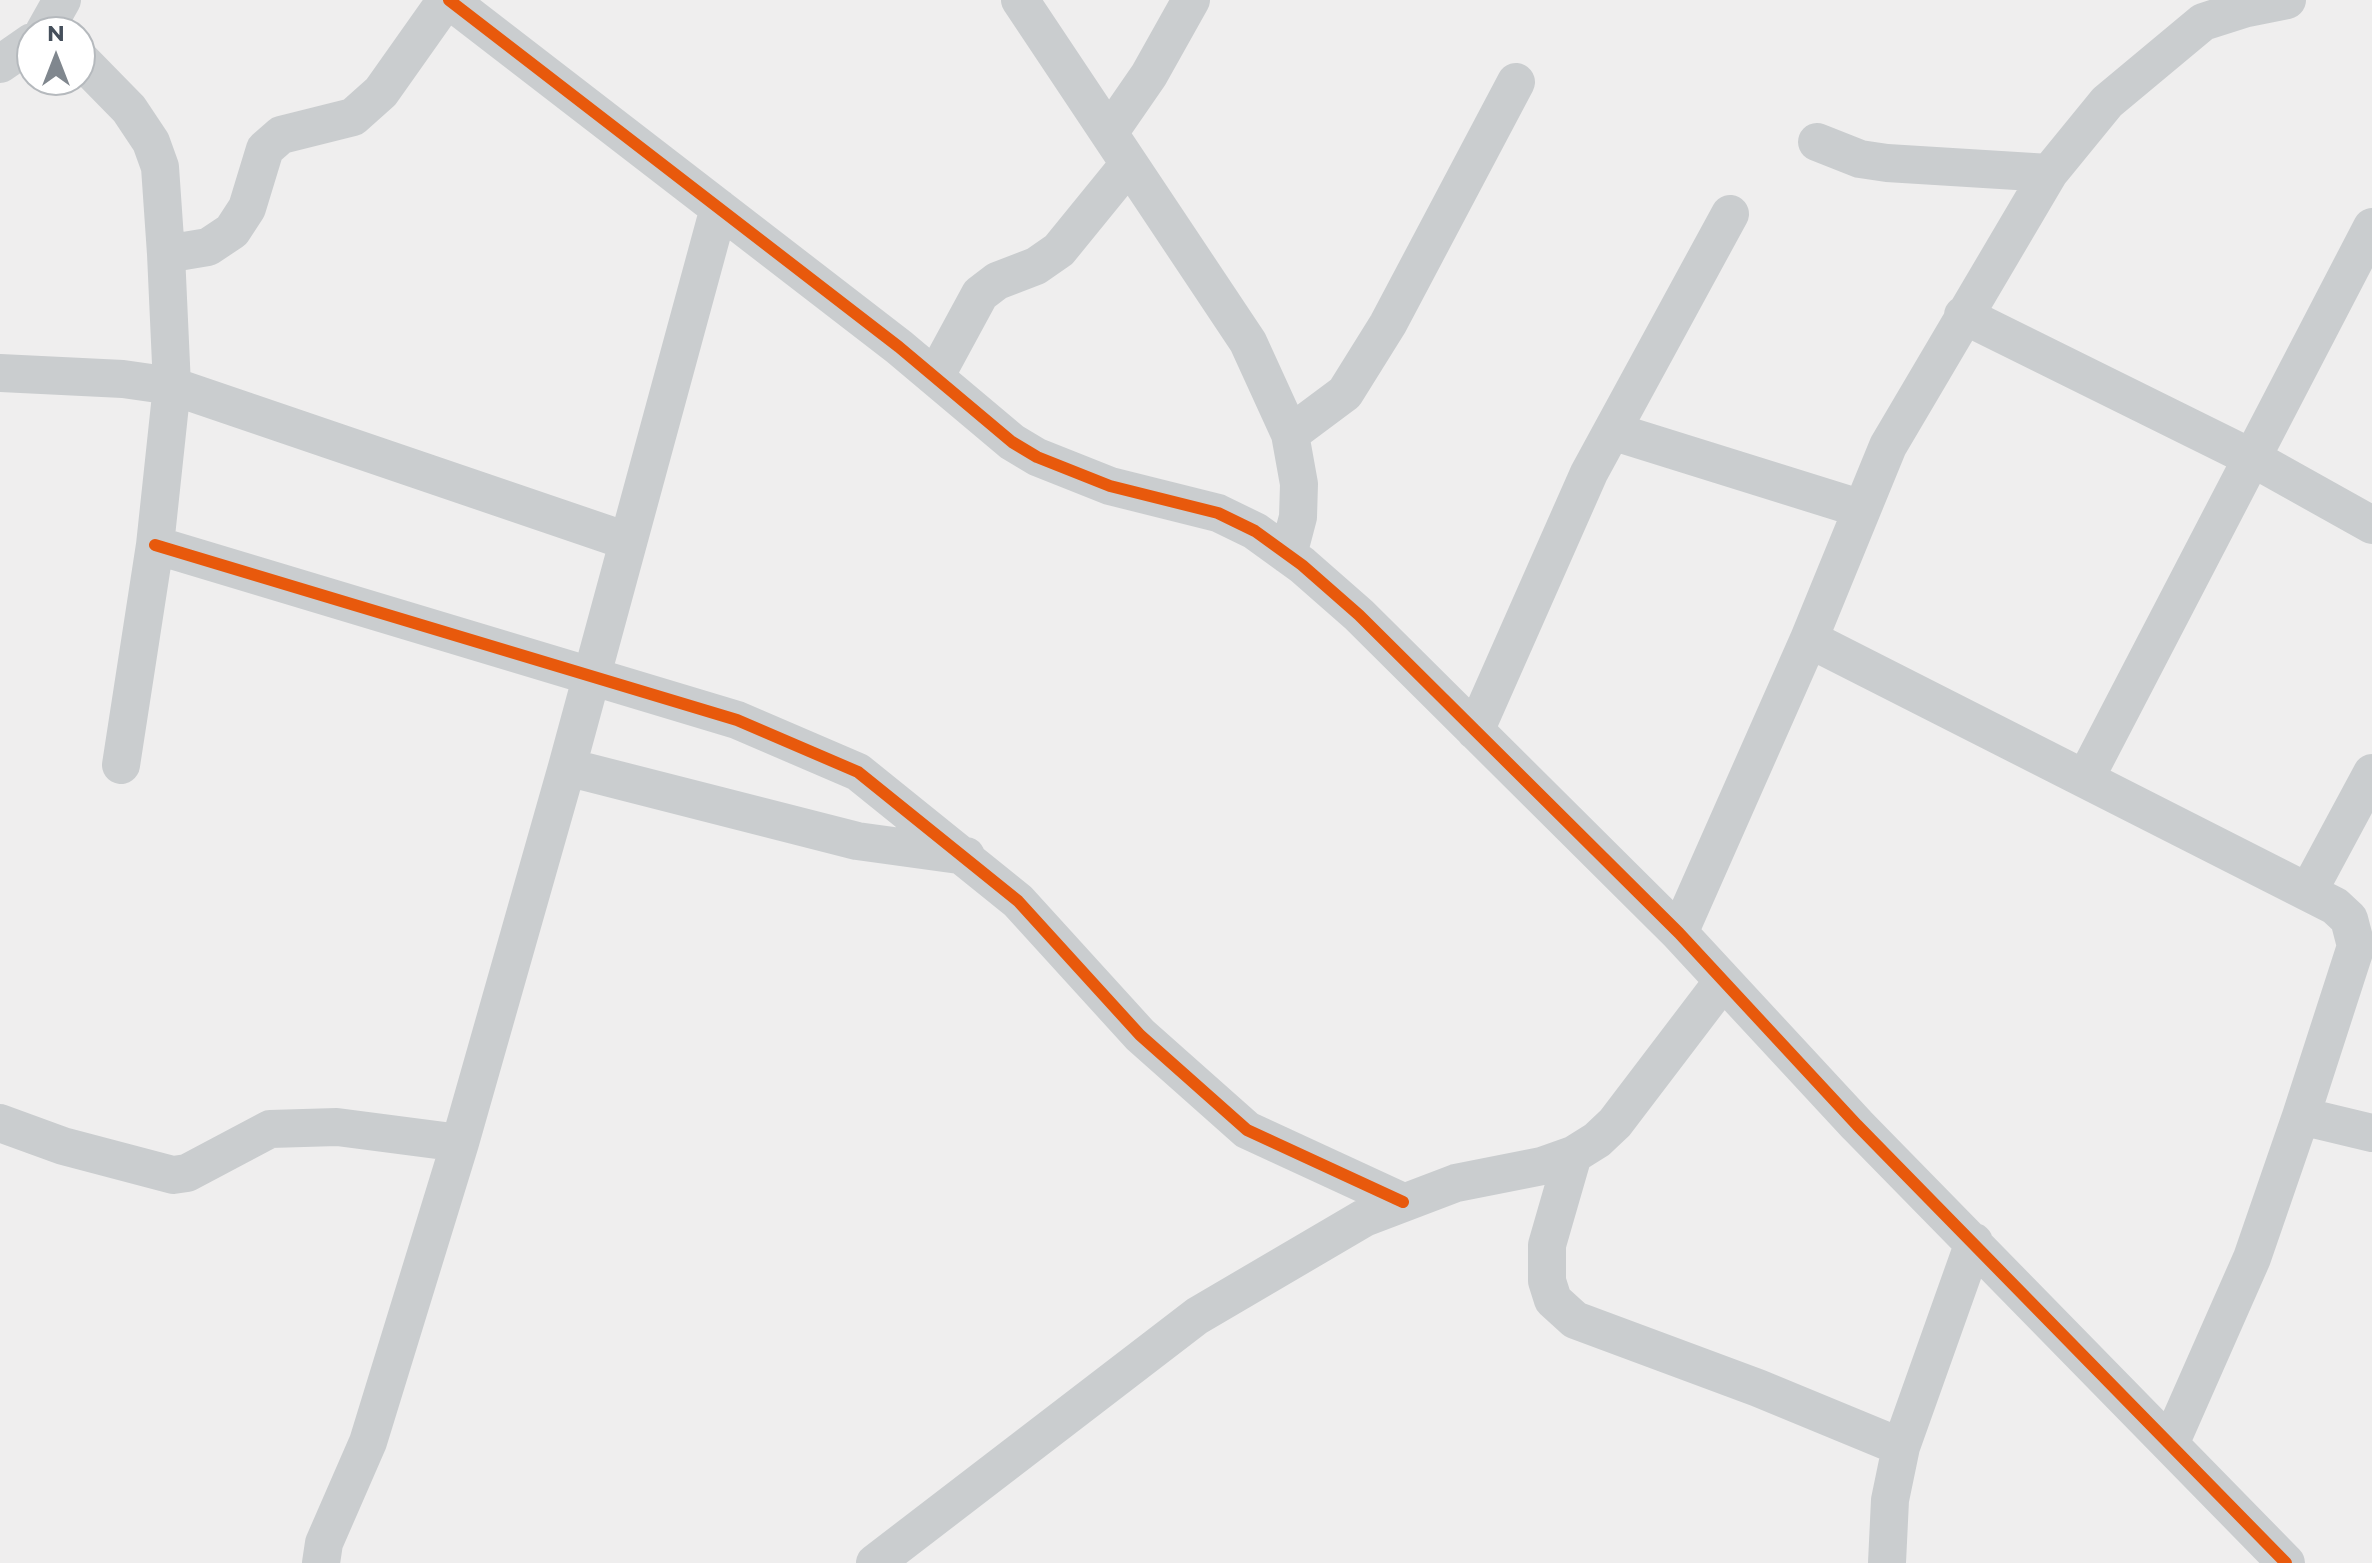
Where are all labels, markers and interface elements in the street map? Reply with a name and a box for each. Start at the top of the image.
north arrow [16,16,96,96]
text: N [47,20,65,47]

